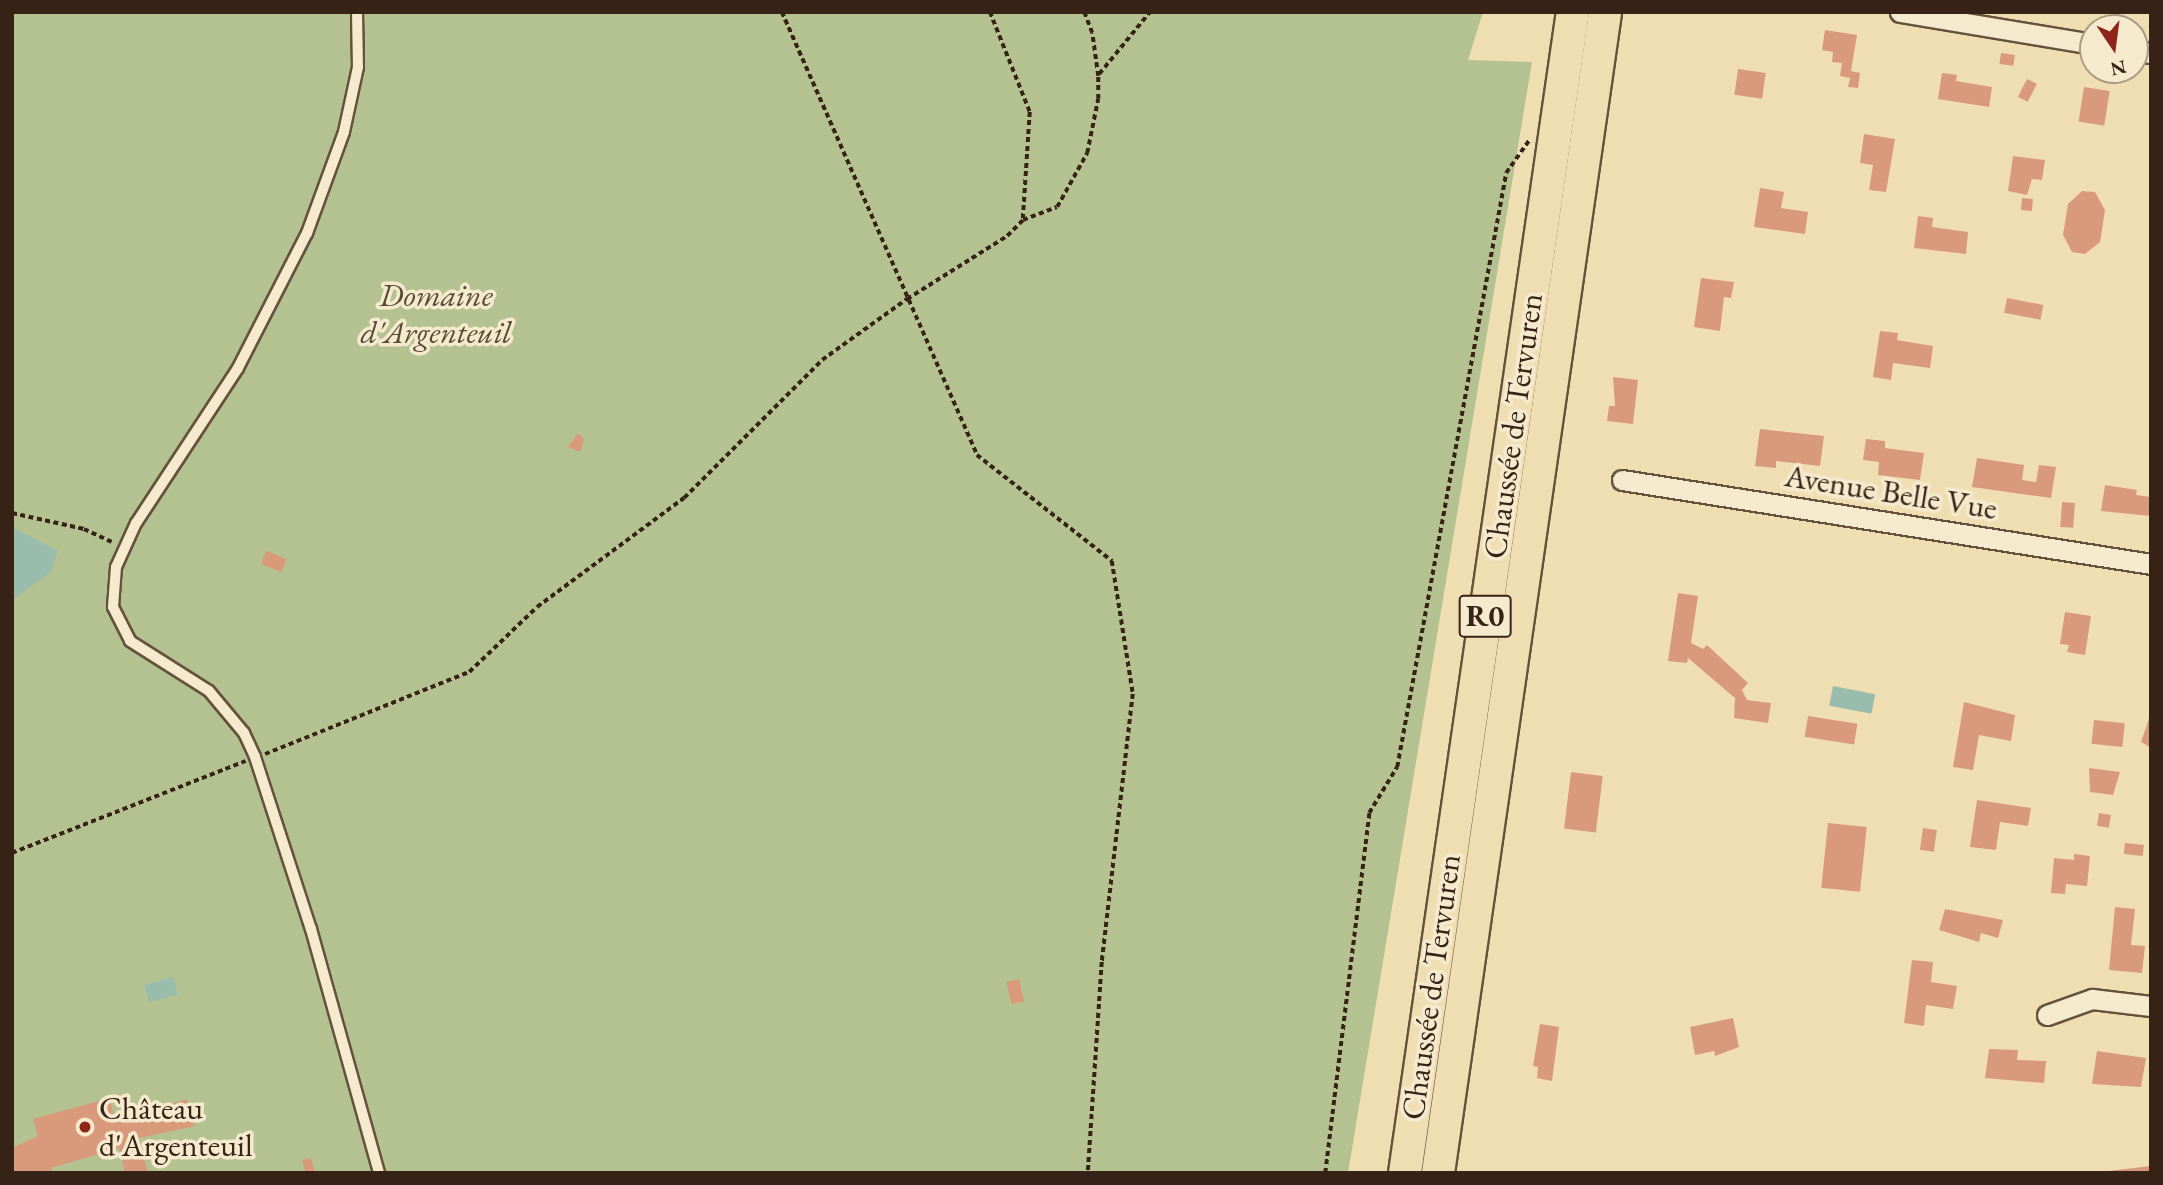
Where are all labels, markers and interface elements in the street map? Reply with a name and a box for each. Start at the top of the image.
north arrow [2079,14,2149,84]
text: N [2108,54,2129,82]
park label: Domaine d'Argenteuil [361,277,511,352]
street label: Chaussée de Tervuren [1475,291,1551,561]
street label: Avenue Belle Vue [1782,456,2000,528]
road number: R0 [1457,590,1513,642]
street label: Chaussée de Tervuren [1393,852,1469,1122]
place label: Château d'Argenteuil [99,1090,253,1165]
marker: Château d'Argenteuil [77,1119,93,1135]

